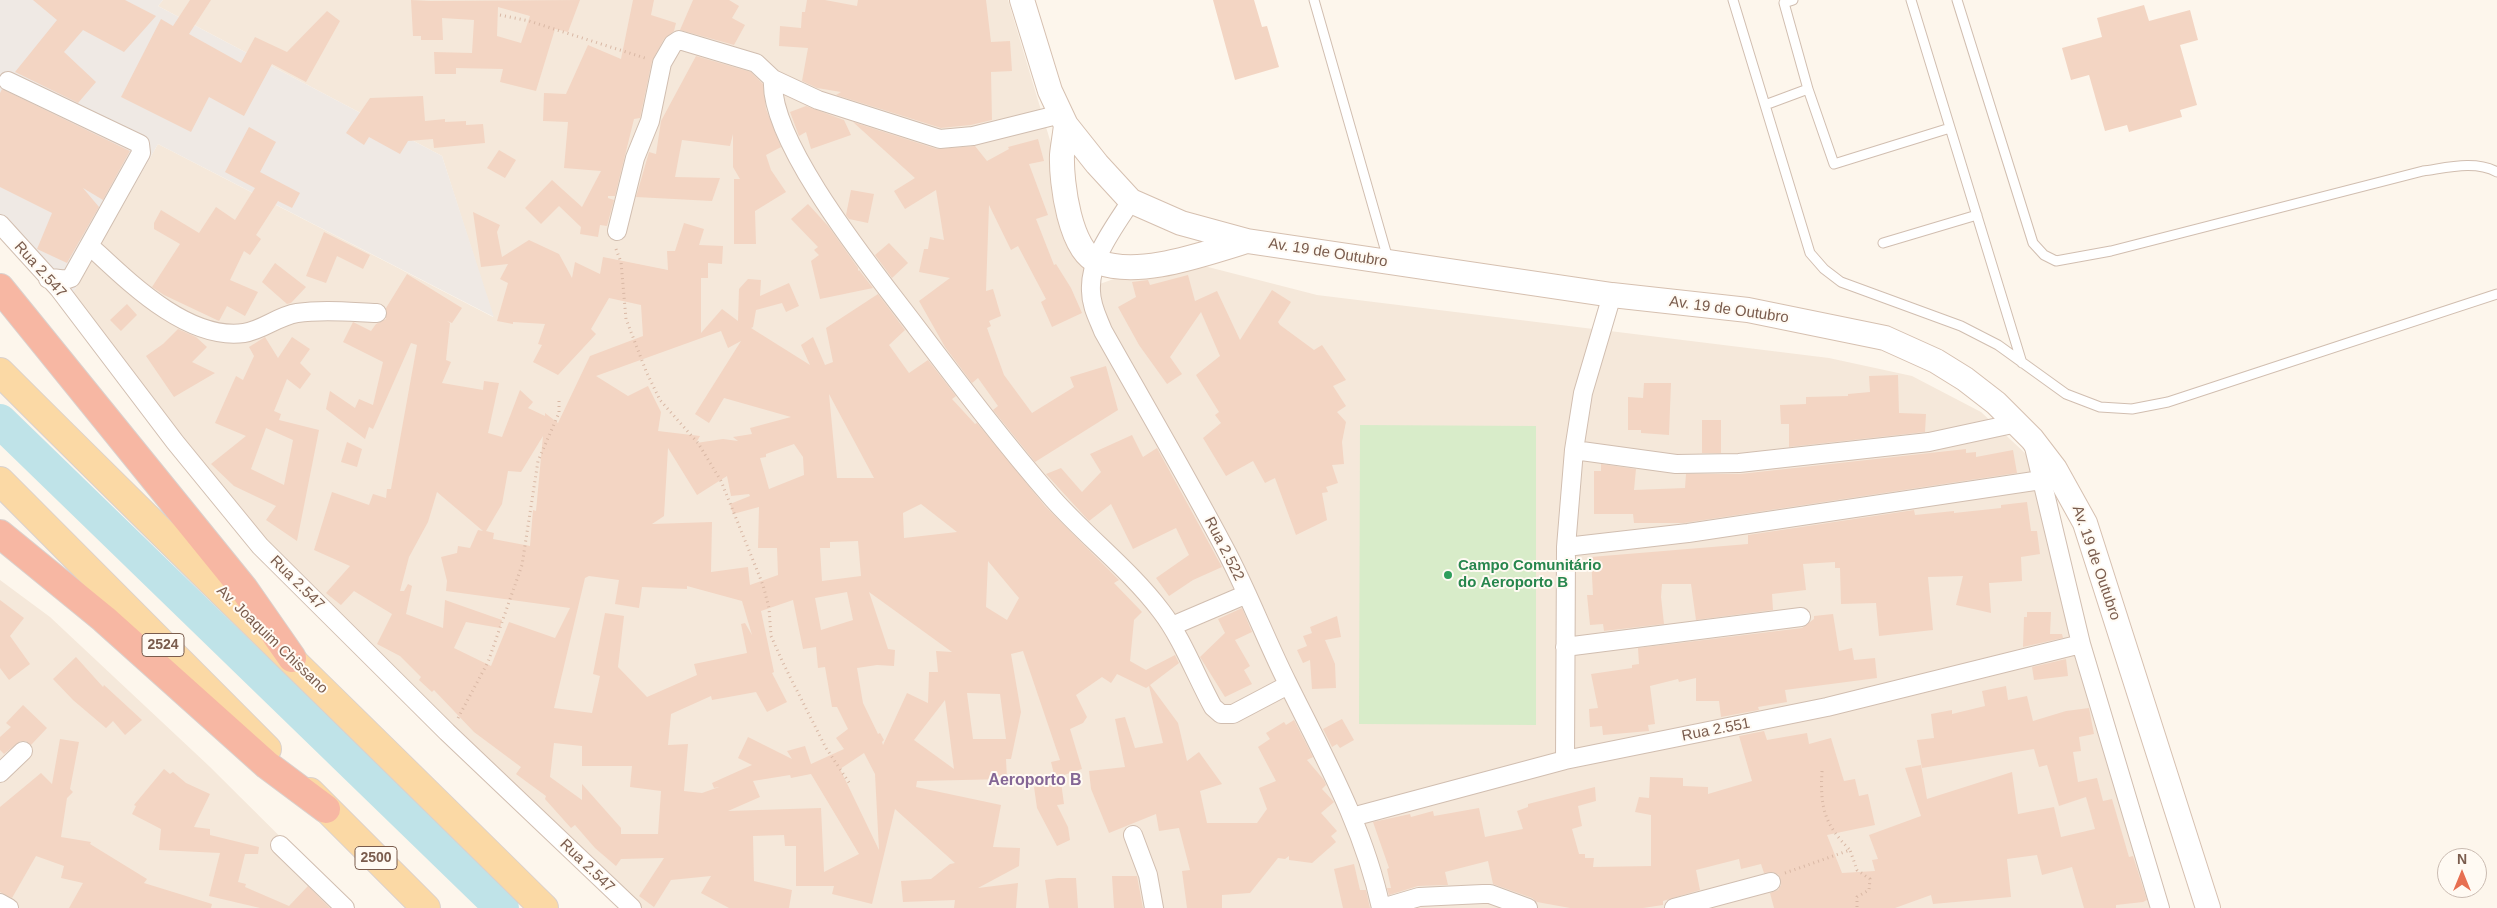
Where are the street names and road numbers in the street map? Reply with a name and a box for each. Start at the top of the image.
street label: Av. 19 de Outubro [1267,235,1389,271]
street label: Rua 2.547 [10,238,70,302]
street label: Av. 19 de Outubro [1668,293,1790,327]
street label: Av. 19 de Outubro [2068,503,2124,623]
street label: Rua 2.522 [1200,514,1248,584]
street label: Rua 2.547 [266,552,328,614]
street label: Av. Joaquim Chissano [213,582,331,698]
road number: 2524 [142,634,184,656]
street label: Rua 2.551 [1680,715,1752,745]
street label: Rua 2.547 [556,835,618,897]
road number: 2500 [355,846,397,870]

